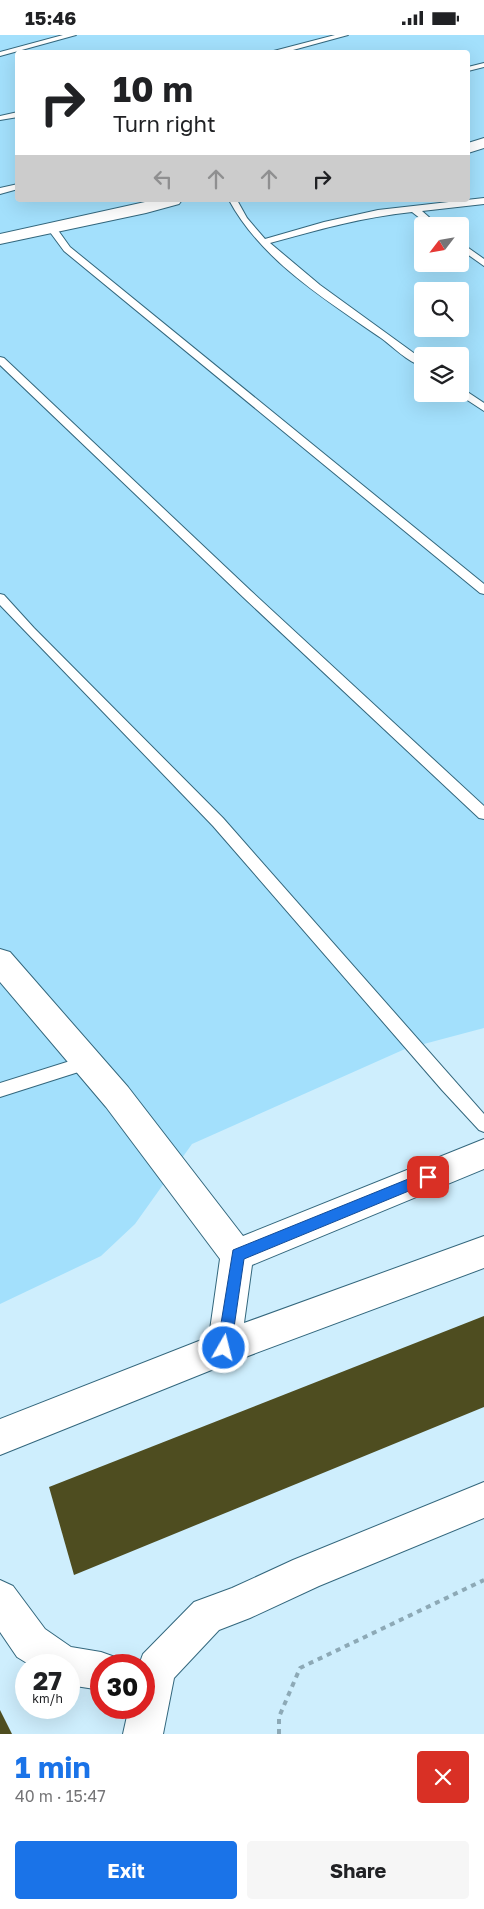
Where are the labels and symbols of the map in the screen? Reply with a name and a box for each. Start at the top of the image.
north arrow [414,217,469,273]
pin [407,1156,449,1198]
position arrow [197,1321,249,1373]
speed limit sign: 30 [90,1654,155,1719]

